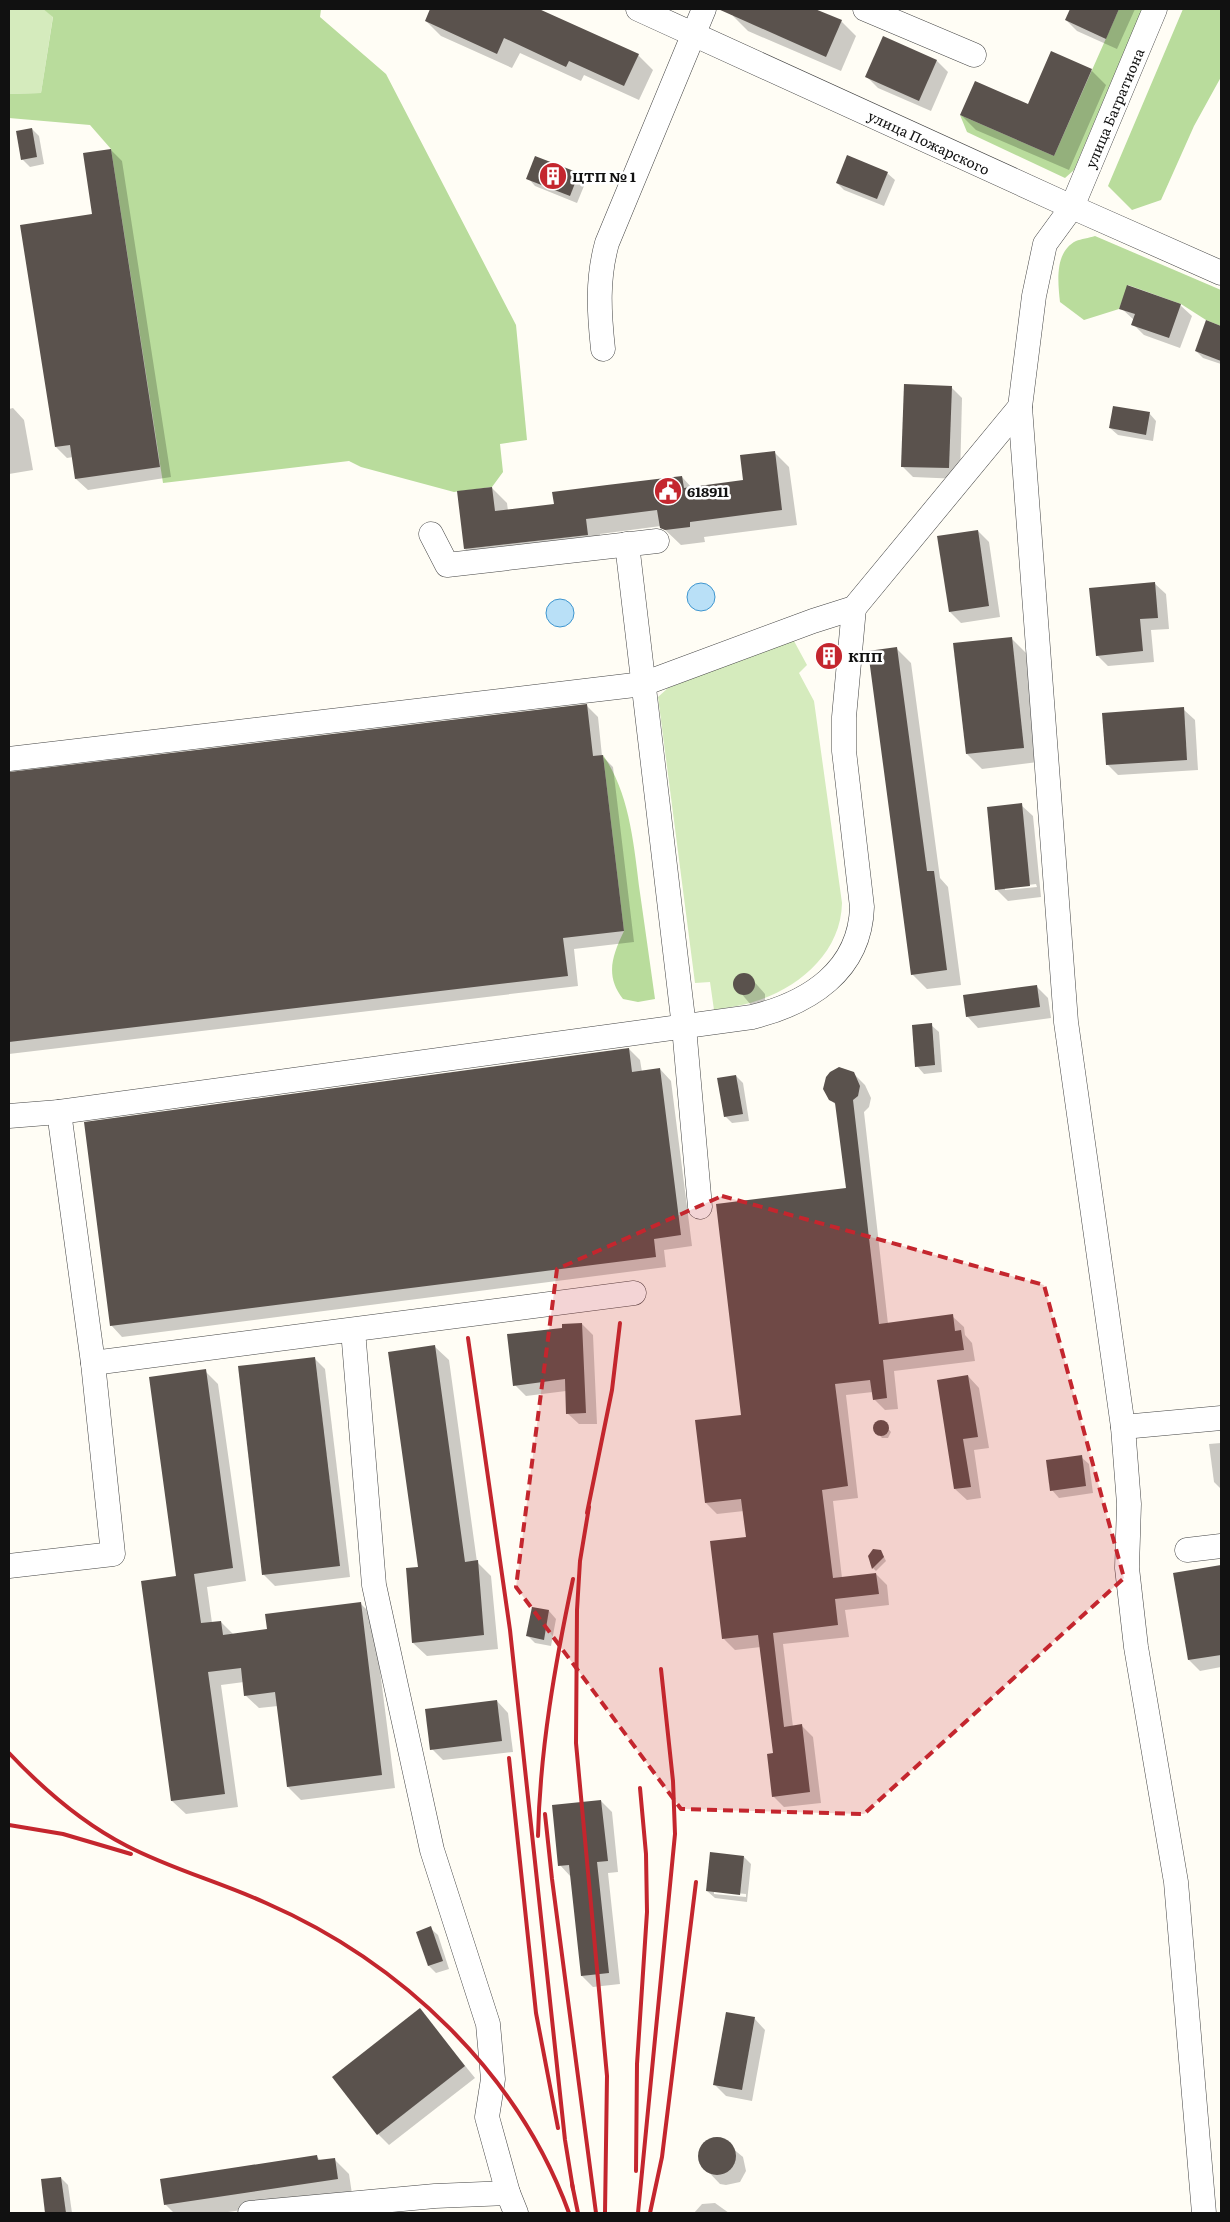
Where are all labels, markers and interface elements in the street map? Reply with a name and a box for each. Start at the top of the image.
street label: улица Багратиона [1080,44,1149,171]
street label: улица Пожарского [865,105,993,179]
building icon: ЦТП № 1 [538,161,568,191]
place label: ЦТП № 1 [572,166,636,186]
public building icon: 618911 [653,476,683,506]
place label: 618911 [687,481,729,501]
building icon: КПП [814,641,844,671]
place label: КПП [848,646,883,666]

